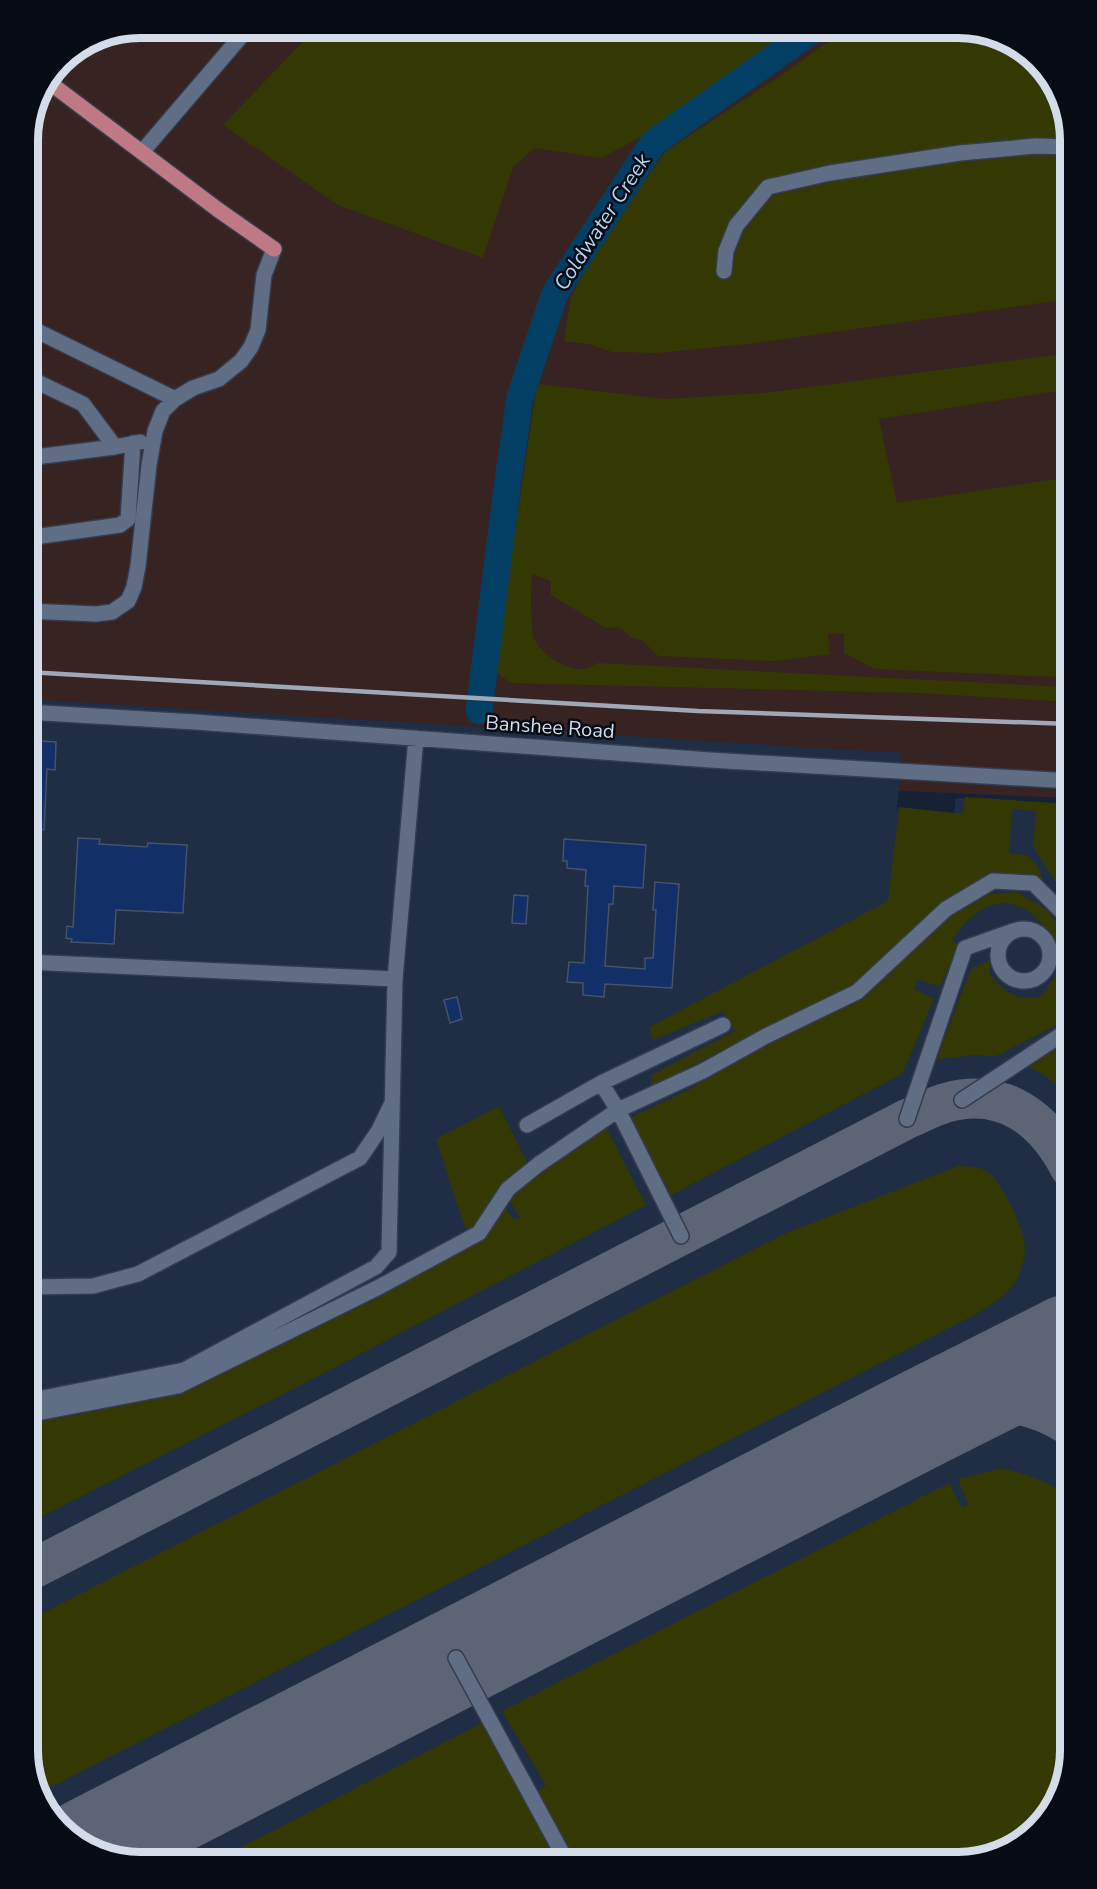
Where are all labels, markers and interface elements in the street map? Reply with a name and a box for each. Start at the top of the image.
water label: Coldwater Creek [547,148,657,296]
street label: Banshee Road [485,709,615,745]

